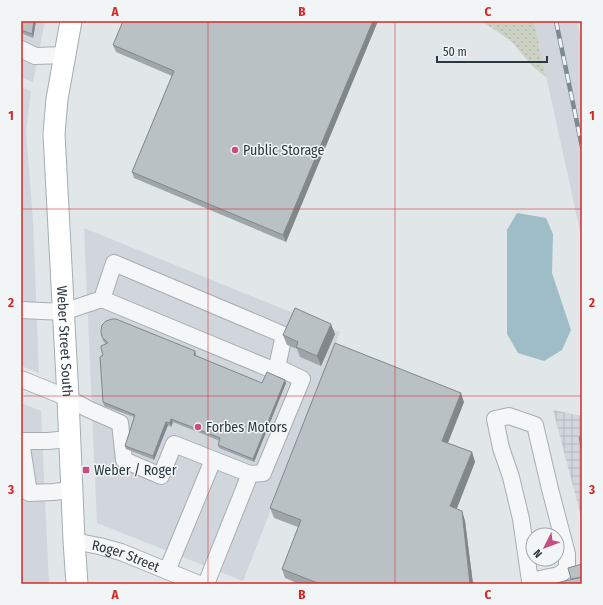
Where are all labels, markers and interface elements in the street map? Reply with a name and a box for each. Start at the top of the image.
text: A [110,4,119,19]
text: B [298,4,306,19]
text: C [485,4,492,19]
scale bar [437,38,547,64]
text: 50 m [443,45,467,59]
text: 1 [8,108,14,123]
text: 1 [589,108,595,123]
place label: Public Storage [243,142,324,159]
marker: Public Storage [230,145,240,155]
street label: Weber Street South [54,285,76,397]
text: 2 [7,295,14,310]
text: 2 [588,295,595,310]
place label: Forbes Motors [206,419,287,436]
marker: Forbes Motors [193,422,203,432]
place label: Weber / Roger [94,462,177,479]
marker: Weber / Roger [81,465,91,475]
text: 3 [7,482,14,497]
text: 3 [588,482,595,497]
north arrow [525,527,565,567]
street label: Roger Street [91,536,163,576]
text: N [531,547,545,560]
text: A [110,587,119,602]
text: B [298,587,306,602]
text: C [485,587,492,602]

